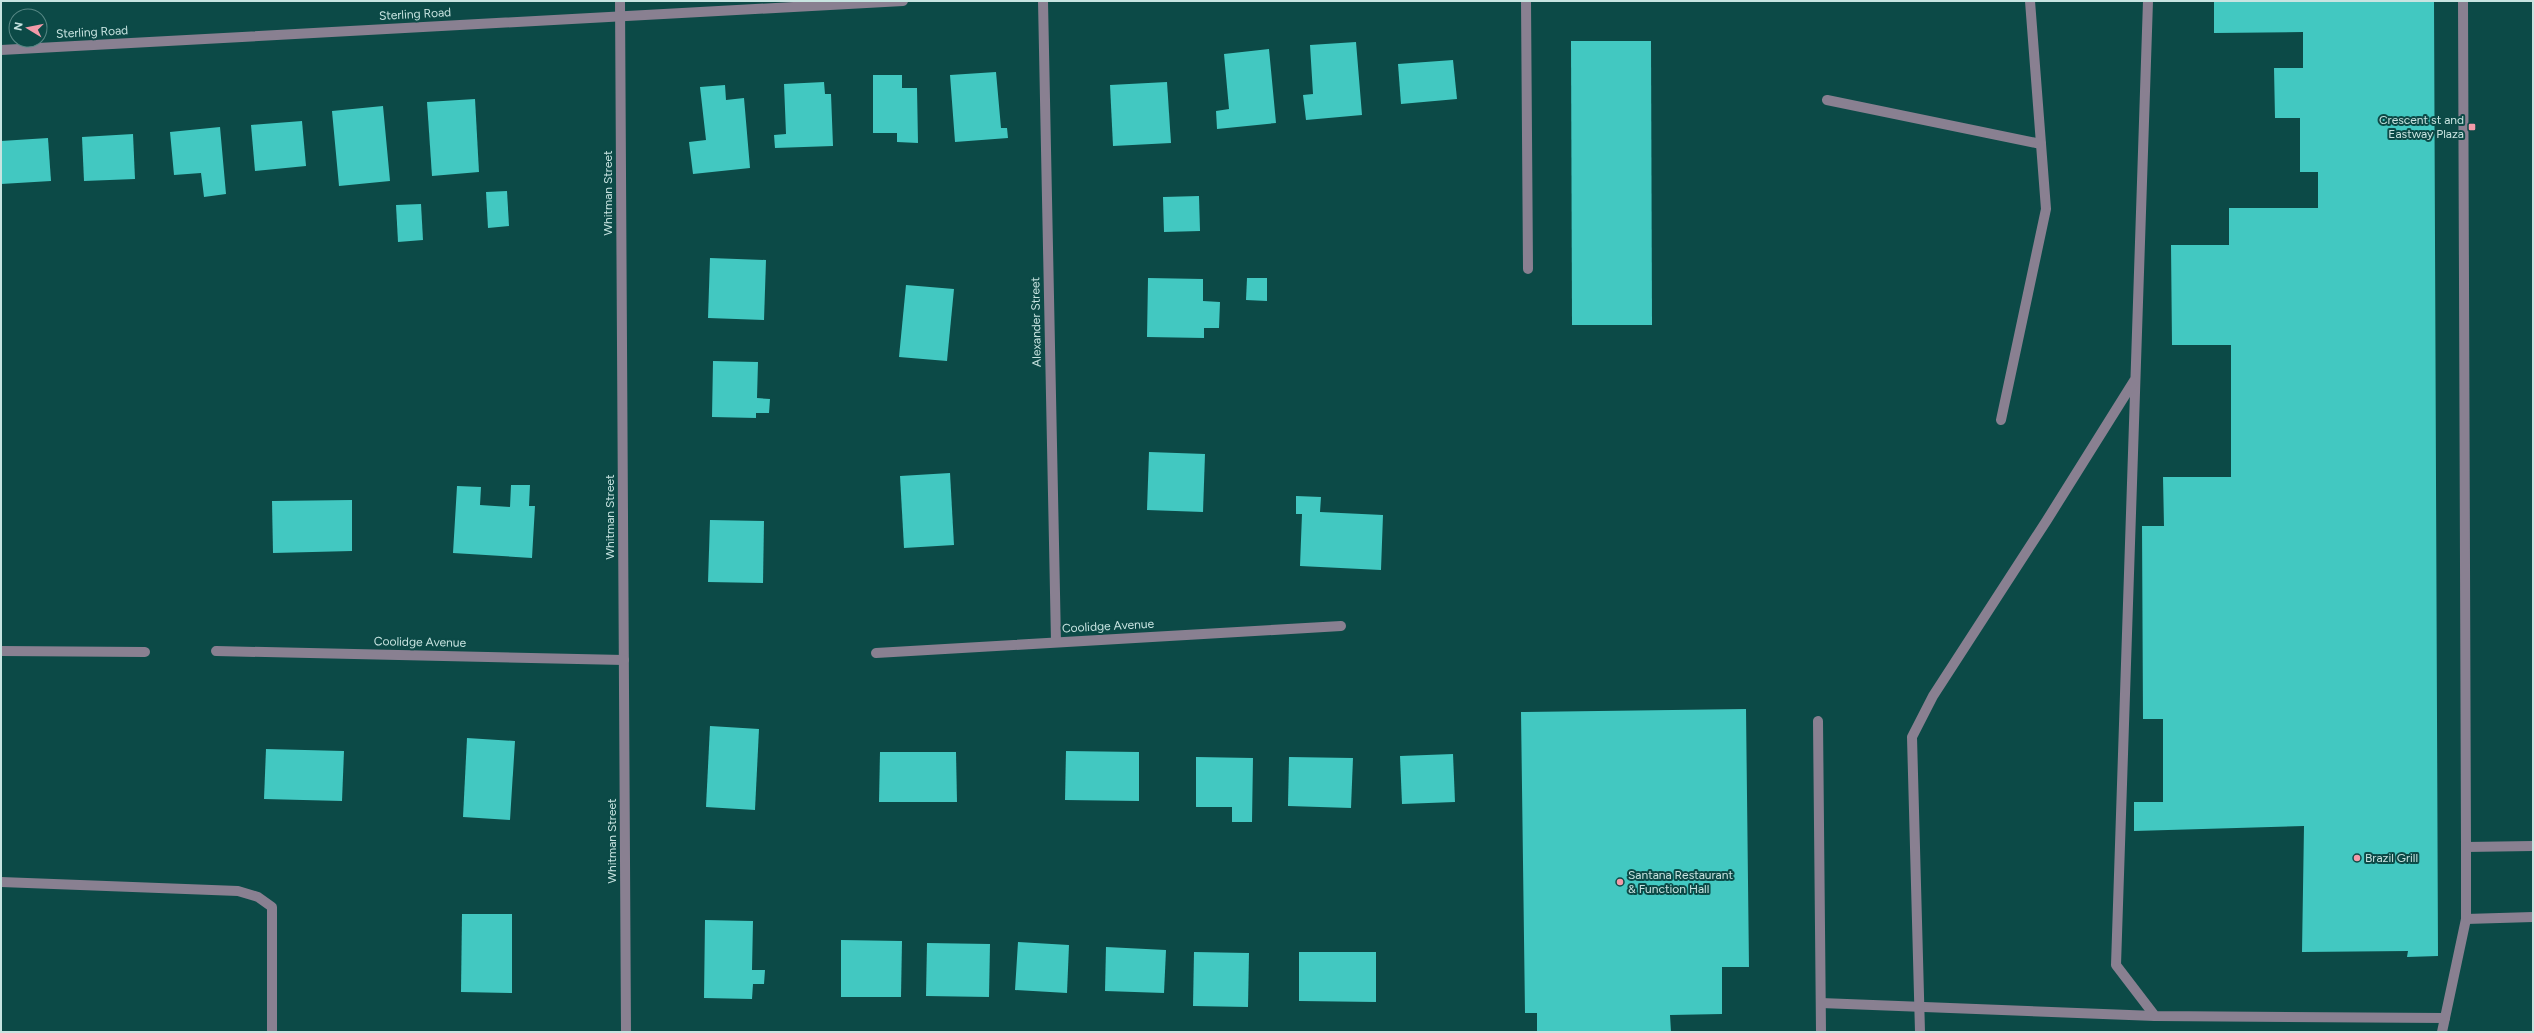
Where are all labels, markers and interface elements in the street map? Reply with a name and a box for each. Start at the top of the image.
street label: Sterling Road [379,5,451,23]
north arrow [8,8,48,48]
text: N [12,21,26,32]
street label: Sterling Road [56,23,128,41]
place label: Crescent st and Eastway Plaza [2379,113,2464,141]
marker: Crescent st and Eastway Plaza [2467,122,2477,132]
street label: Whitman Street [601,150,615,236]
street label: Alexander Street [1028,276,1044,367]
street label: Whitman Street [603,474,617,560]
street label: Coolidge Avenue [1062,617,1155,635]
street label: Coolidge Avenue [374,634,467,650]
street label: Whitman Street [605,798,619,884]
place label: Brazil Grill [2365,851,2418,865]
marker: Brazil Grill [2352,853,2362,863]
place label: Santana Restaurant & Function Hall [1628,868,1733,896]
marker: Santana Restaurant & Function Hall [1615,877,1625,887]

